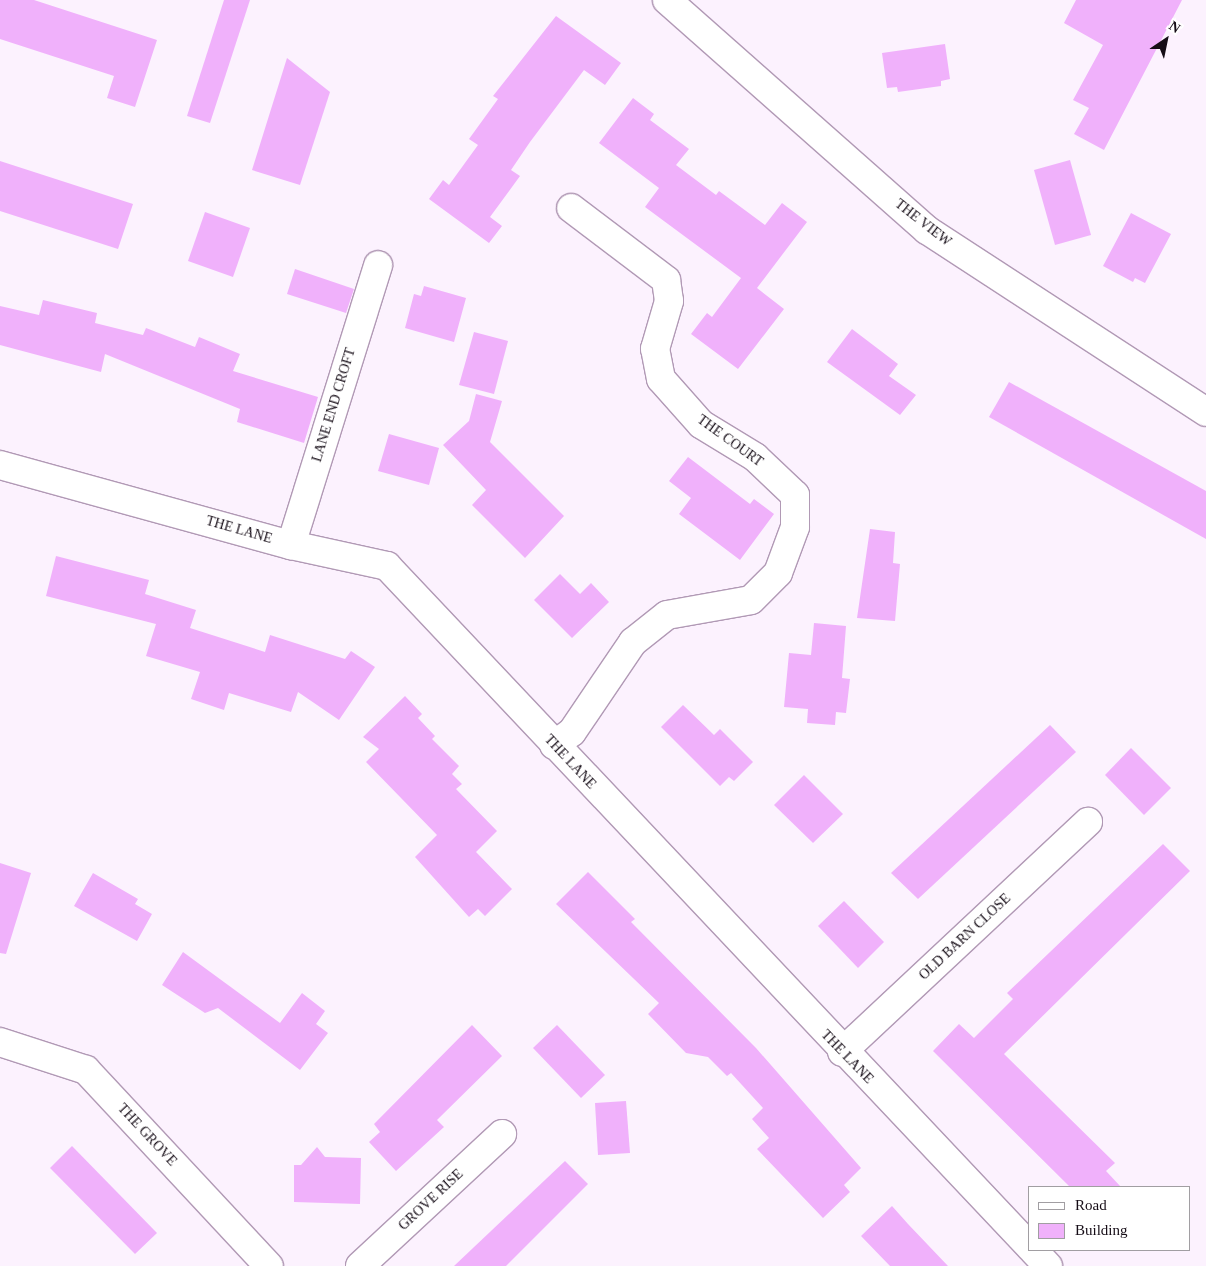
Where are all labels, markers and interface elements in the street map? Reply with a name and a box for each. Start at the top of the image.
north arrow [1141,15,1191,65]
text: N [1166,18,1183,36]
street label: THE VIEW [891,196,955,250]
street label: LANE END CROFT [309,346,359,464]
street label: THE COURT [694,411,766,471]
street label: THE LANE [204,513,274,547]
street label: THE LANE [541,731,599,793]
street label: OLD BARN CLOSE [916,890,1014,984]
street label: THE LANE [817,1027,877,1087]
street label: THE GROVE [114,1100,180,1170]
street label: GROVE RISE [395,1166,467,1234]
legend [1028,1186,1191,1251]
text: Road [1075,1197,1107,1213]
text: Building [1075,1222,1128,1238]

